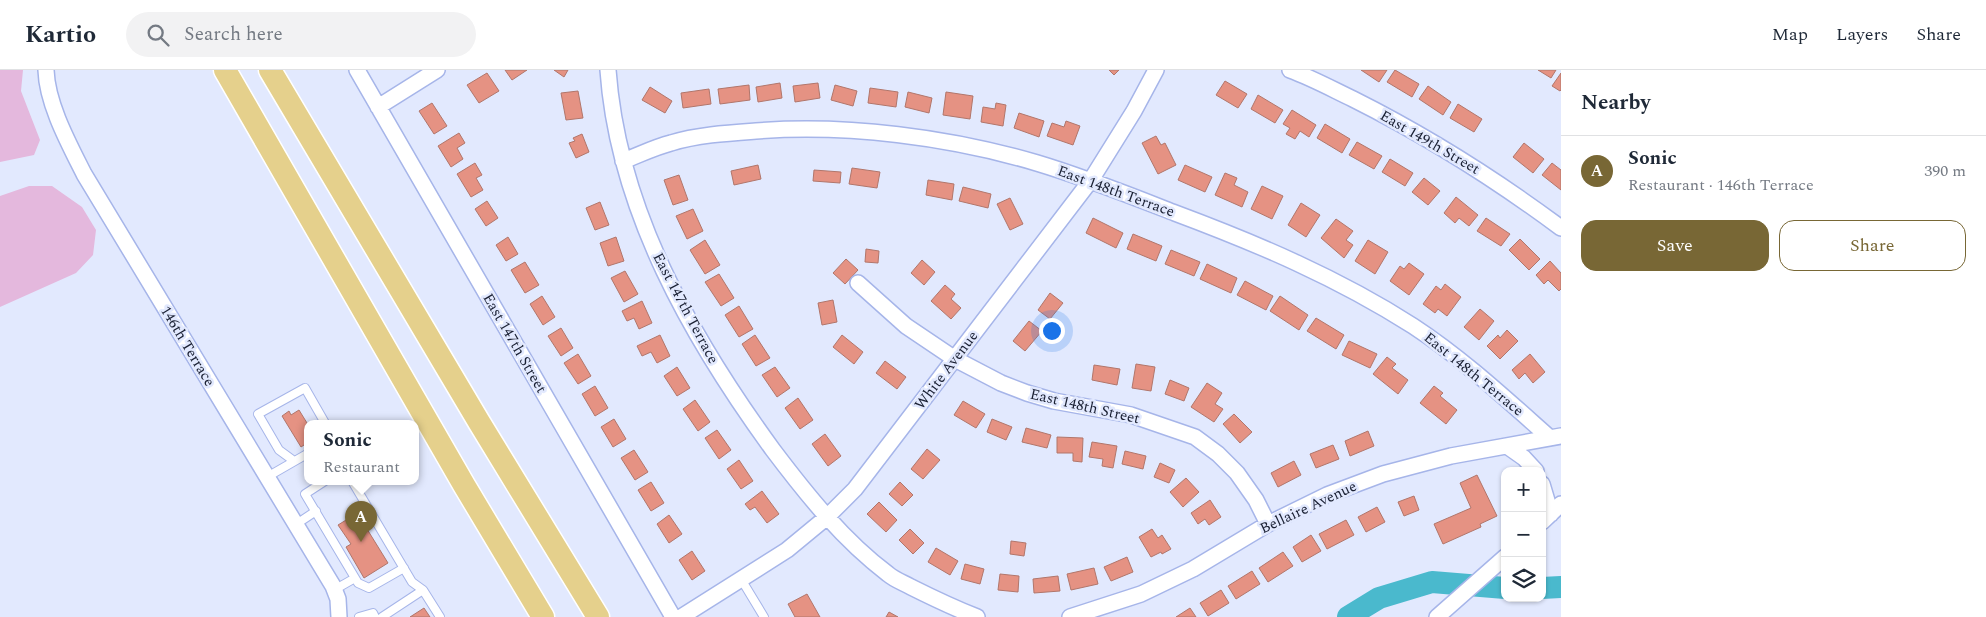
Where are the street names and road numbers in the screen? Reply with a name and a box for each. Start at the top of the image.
street label: East 149th Street [1375,104,1484,180]
street label: East 148th Terrace [1054,160,1178,223]
street label: East 147th Terrace [646,248,725,368]
street label: East 147th Street [477,289,553,398]
street label: 146th Terrace [154,301,221,391]
street label: White Avenue [909,326,984,415]
street label: East 148th Terrace [1419,327,1529,422]
street label: East 148th Street [1028,383,1142,430]
street label: Bellaire Avenue [1256,475,1360,540]

